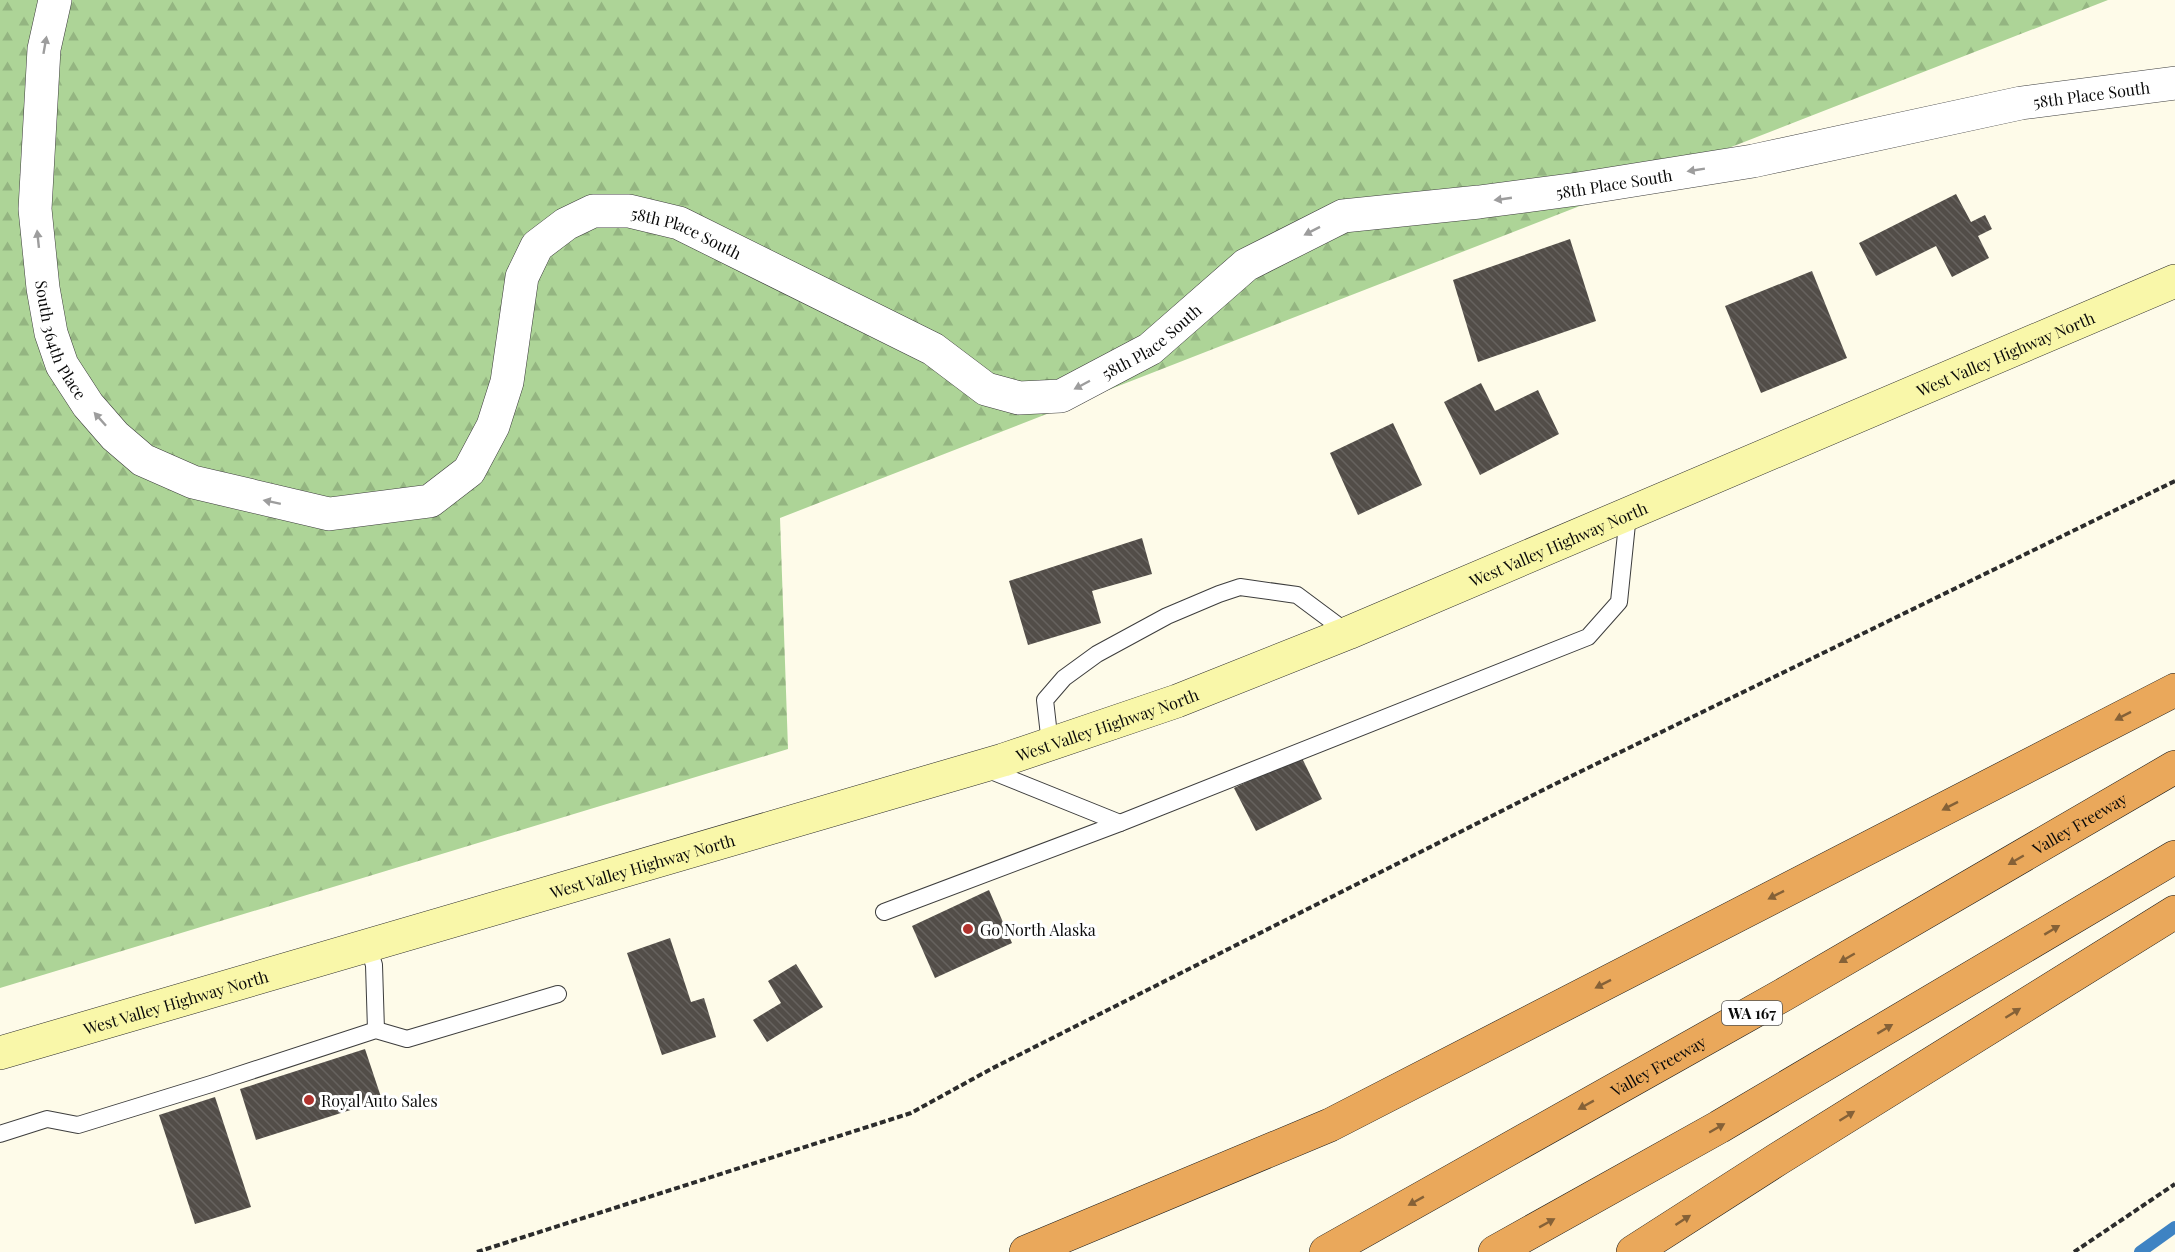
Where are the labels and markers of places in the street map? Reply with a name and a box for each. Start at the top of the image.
place label: Go North Alaska [980,919,1096,940]
marker: Go North Alaska [961,922,975,936]
place label: Royal Auto Sales [321,1090,438,1111]
marker: Royal Auto Sales [302,1093,316,1107]

